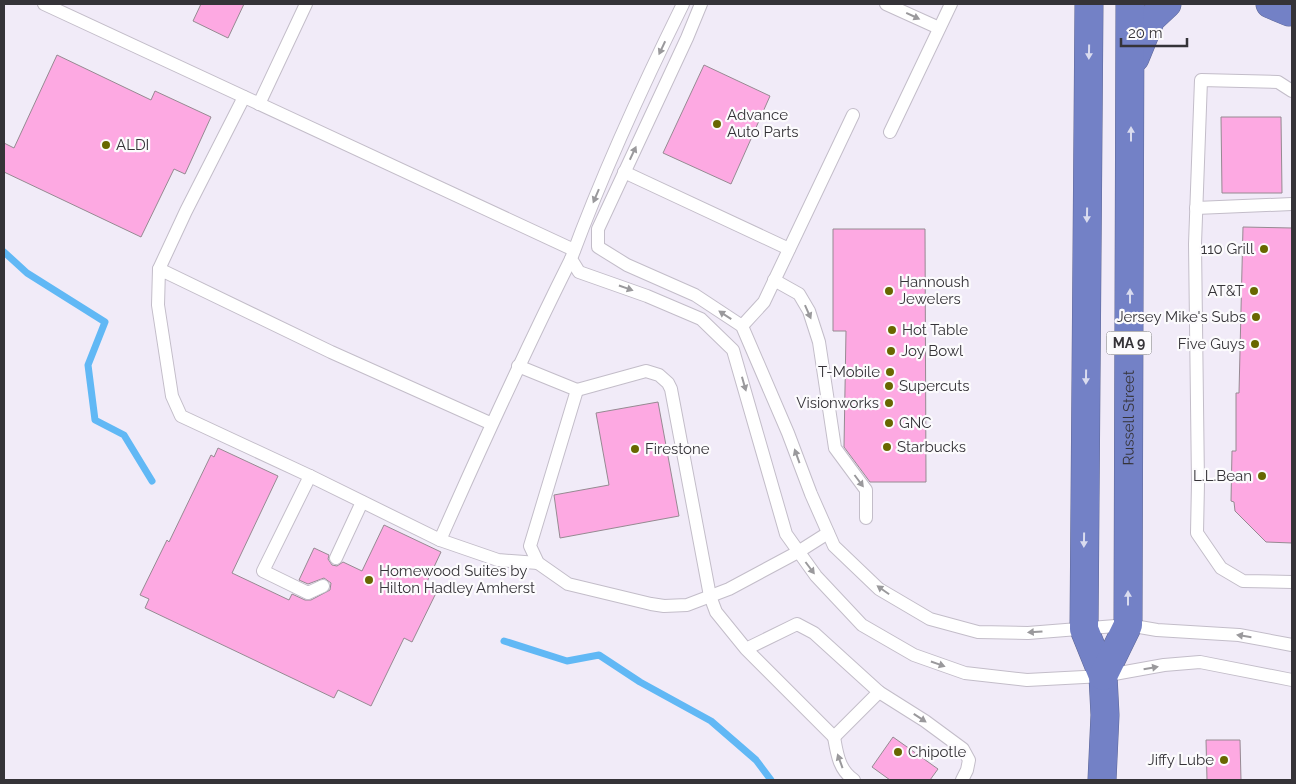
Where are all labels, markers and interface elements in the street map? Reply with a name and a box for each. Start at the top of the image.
one-way arrow [906,12,920,20]
scale bar [1121,15,1187,47]
text: 20 m [1128,24,1163,42]
one-way arrow [657,41,665,55]
one-way arrow [1085,45,1093,61]
place label: Advance Auto Parts [727,106,798,141]
marker: Advance Auto Parts [711,118,723,130]
one-way arrow [1127,125,1135,141]
place label: ALDI [116,136,149,154]
marker: ALDI [100,139,112,151]
one-way arrow [629,146,637,160]
one-way arrow [591,189,599,203]
one-way arrow [1083,207,1091,223]
place label: 110 Grill [1201,240,1255,258]
marker: 110 Grill [1258,243,1270,255]
place label: Hannoush Jewelers [899,273,970,308]
place label: AT&T [1207,282,1244,300]
one-way arrow [618,285,633,292]
marker: Hannoush Jewelers [883,285,895,297]
marker: AT&T [1248,285,1260,297]
one-way arrow [1126,288,1134,304]
one-way arrow [805,305,813,319]
place label: Jersey Mike's Subs [1116,308,1246,326]
one-way arrow [718,310,731,319]
marker: Jersey Mike's Subs [1250,311,1262,323]
place label: Hot Table [902,321,968,339]
marker: Hot Table [886,324,898,336]
road number: MA 9 [1106,332,1152,354]
place label: Five Guys [1178,335,1245,353]
marker: Five Guys [1249,338,1261,350]
place label: Joy Bowl [901,342,964,360]
marker: Joy Bowl [885,345,897,357]
place label: T-Mobile [818,363,880,381]
marker: T-Mobile [884,366,896,378]
one-way arrow [1082,370,1090,386]
street label: Russell Street [1120,370,1138,465]
one-way arrow [740,377,748,392]
place label: Supercuts [899,377,970,395]
marker: Supercuts [883,380,895,392]
place label: Visionworks [796,394,879,412]
marker: Visionworks [883,397,895,409]
place label: GNC [899,414,932,432]
marker: GNC [883,417,895,429]
place label: Starbucks [897,438,966,456]
place label: Firestone [645,440,710,458]
marker: Starbucks [881,441,893,453]
marker: Firestone [629,443,641,455]
one-way arrow [793,449,800,464]
place label: L.L.Bean [1193,467,1252,485]
marker: L.L.Bean [1256,470,1268,482]
one-way arrow [854,474,864,488]
one-way arrow [1080,532,1088,548]
one-way arrow [805,561,815,575]
place label: Homewood Suites by Hilton Hadley Amherst [379,562,535,597]
marker: Homewood Suites by Hilton Hadley Amherst [363,574,375,586]
one-way arrow [876,585,889,595]
one-way arrow [1124,590,1132,606]
one-way arrow [1027,629,1043,637]
one-way arrow [1236,632,1252,640]
one-way arrow [931,660,946,668]
one-way arrow [1143,663,1159,671]
one-way arrow [913,713,927,723]
place label: Chipotle [908,743,966,761]
marker: Chipotle [892,746,904,758]
place label: Jiffy Lube [1148,751,1214,769]
one-way arrow [836,753,844,768]
marker: Jiffy Lube [1218,754,1230,766]

